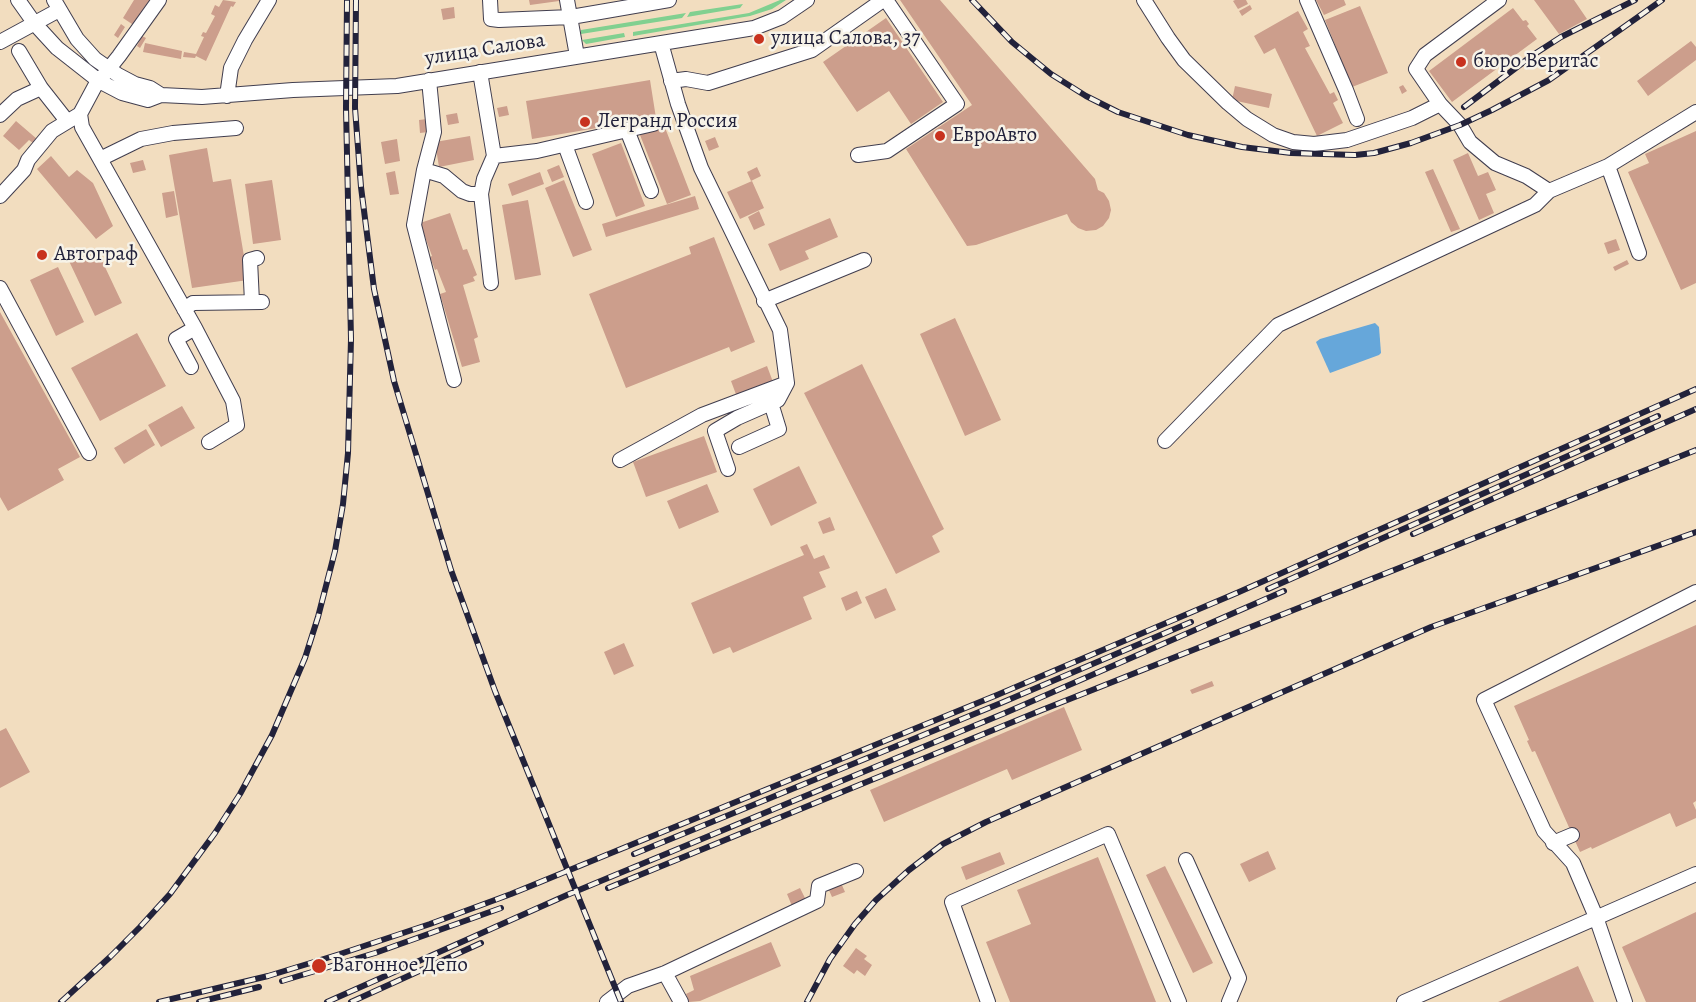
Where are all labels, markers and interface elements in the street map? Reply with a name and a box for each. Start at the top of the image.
place label: улица Салова, 37 [771,26,920,52]
street label: улица Салова [423,28,547,72]
marker: улица Салова, 37 [752,32,766,46]
place label: бюро Веритас [1473,49,1599,75]
marker: бюро Веритас [1454,55,1468,69]
place label: Легранд Россия [597,109,738,135]
marker: Легранд Россия [578,115,592,129]
place label: ЕвроАвто [952,123,1037,149]
marker: ЕвроАвто [933,129,947,143]
place label: Автограф [54,242,138,268]
marker: Автограф [35,248,49,262]
place label: Вагонное Депо [332,953,468,979]
marker: Вагонное Депо [310,957,328,975]

